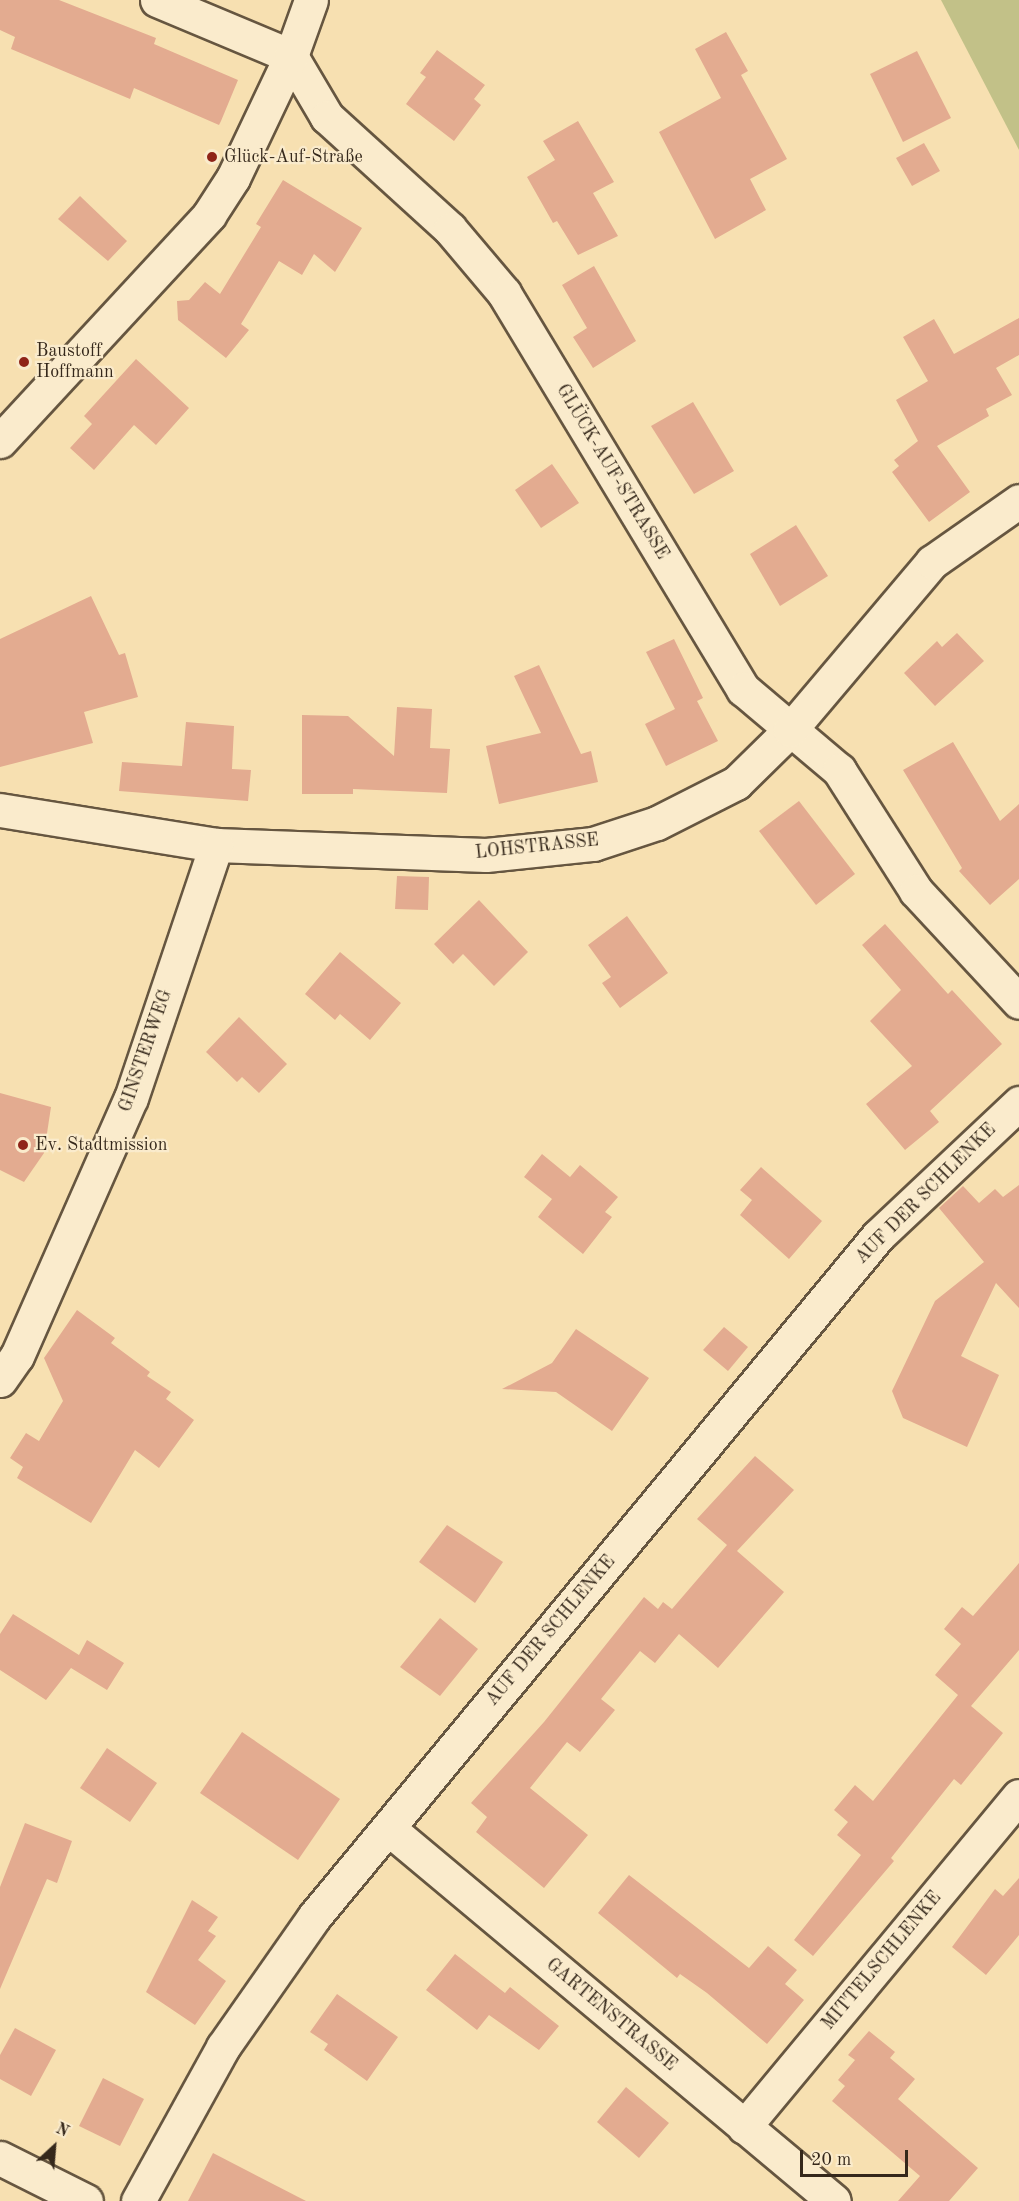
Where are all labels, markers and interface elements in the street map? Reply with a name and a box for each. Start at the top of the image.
place label: Glück-Auf-Straße [224,146,363,168]
marker: Glück-Auf-Straße [205,150,219,164]
place label: Baustoff Hoffmann [36,341,114,384]
marker: Baustoff Hoffmann [17,355,31,369]
street label: GLÜCK-AUF-STRASSE [551,381,673,563]
street label: LOHSTRASSE [474,830,600,864]
street label: GINSTERWEG [115,987,177,1115]
street label: AUF DER SCHLENKE [851,1119,1001,1269]
place label: Ev. Stadtmission [35,1134,167,1156]
marker: Ev. Stadtmission [16,1138,30,1152]
street label: AUF DER SCHLENKE [482,1551,620,1711]
street label: MITTELSCHLENKE [818,1887,946,2035]
street label: GARTENSTRASSE [541,1954,681,2076]
north arrow [24,2117,84,2177]
text: N [53,2121,71,2141]
scale bar [803,2138,911,2176]
text: 20 m [811,2151,851,2169]

